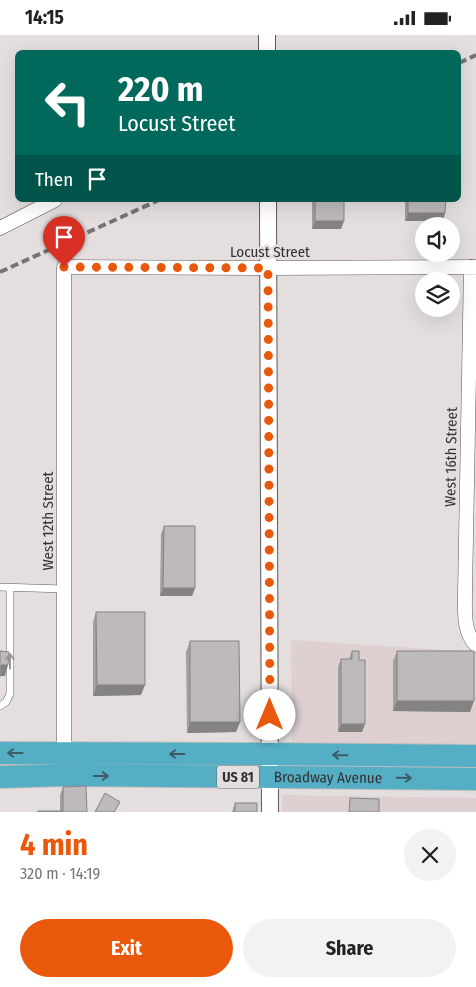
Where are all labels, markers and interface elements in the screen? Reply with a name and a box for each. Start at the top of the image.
text: 14:15 [25,6,64,29]
text: 220 m [118,68,204,110]
icon: left [35,70,100,135]
text: Locust Street [118,110,235,137]
icon: arrive [83,165,111,193]
text: Then [35,168,73,191]
pin [43,216,85,267]
map controls [415,217,460,317]
button: sound [415,217,460,262]
icon: arrive [50,223,78,251]
street label: Locust Street [230,243,310,261]
button: layers [415,272,460,317]
street label: West 16th Street [441,407,461,507]
street label: West 12th Street [39,471,57,571]
one-way arrow [5,653,15,670]
position arrow [243,688,295,740]
one-way arrow [7,748,24,758]
one-way arrow [170,749,186,759]
one-way arrow [332,750,348,760]
road number: US 81 [217,765,259,789]
street label: Broadway Avenue [274,768,382,787]
one-way arrow [92,771,109,781]
one-way arrow [395,773,411,783]
text: 4 min [20,827,88,863]
button: close [404,829,456,881]
text: 320 m · 14:19 [20,864,100,883]
button: Exit [20,919,233,977]
button: Share [243,919,456,977]

